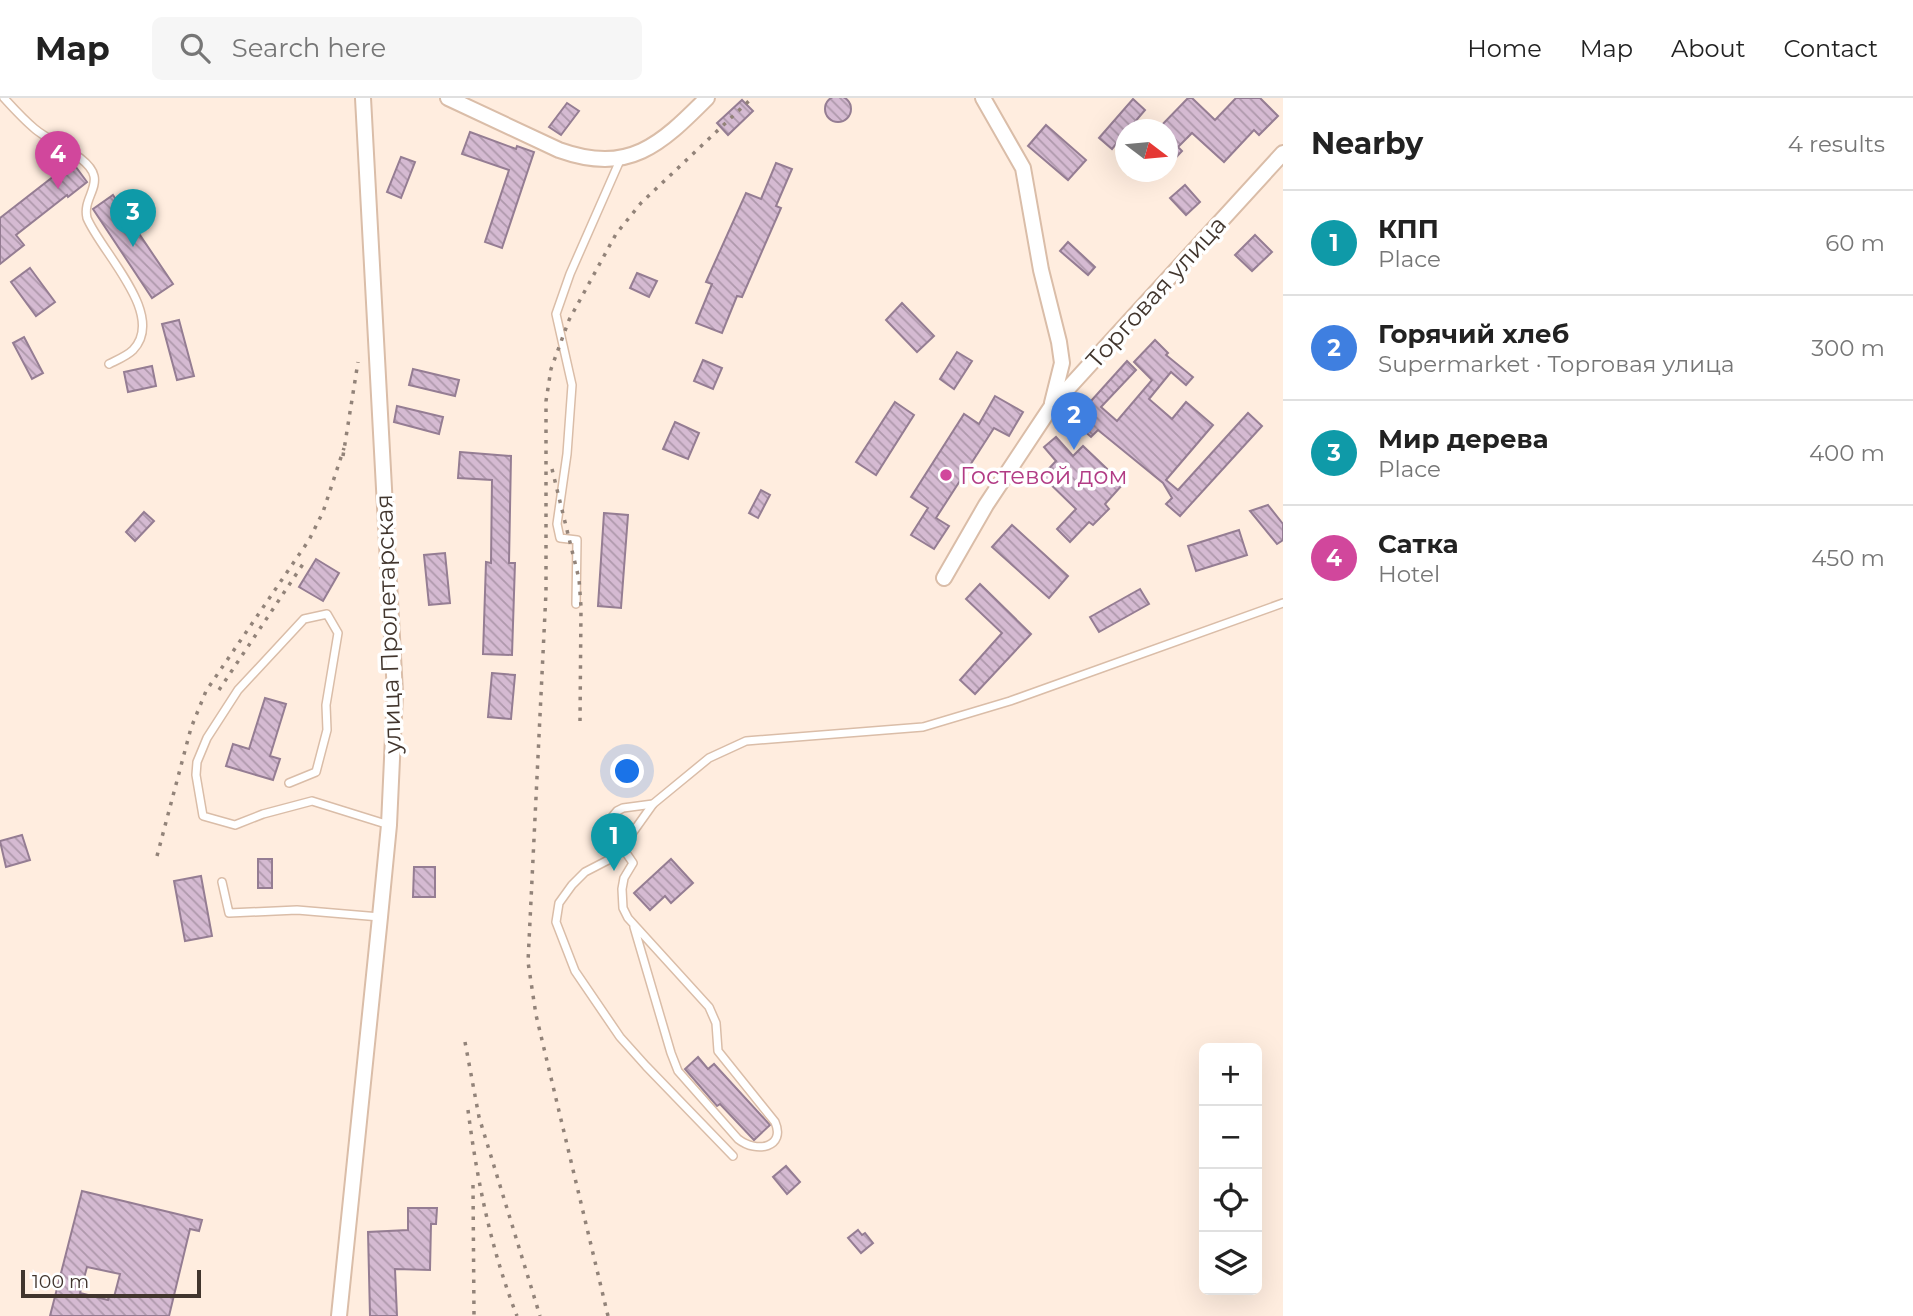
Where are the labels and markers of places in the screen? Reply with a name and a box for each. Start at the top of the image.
pin: 4 [35,131,81,189]
pin: 3 [110,189,156,247]
pin: 2 [1051,392,1097,450]
place label: Гостевой дом [960,461,1128,490]
marker: Гостевой дом [938,467,954,483]
pin: 1 [591,813,637,871]

